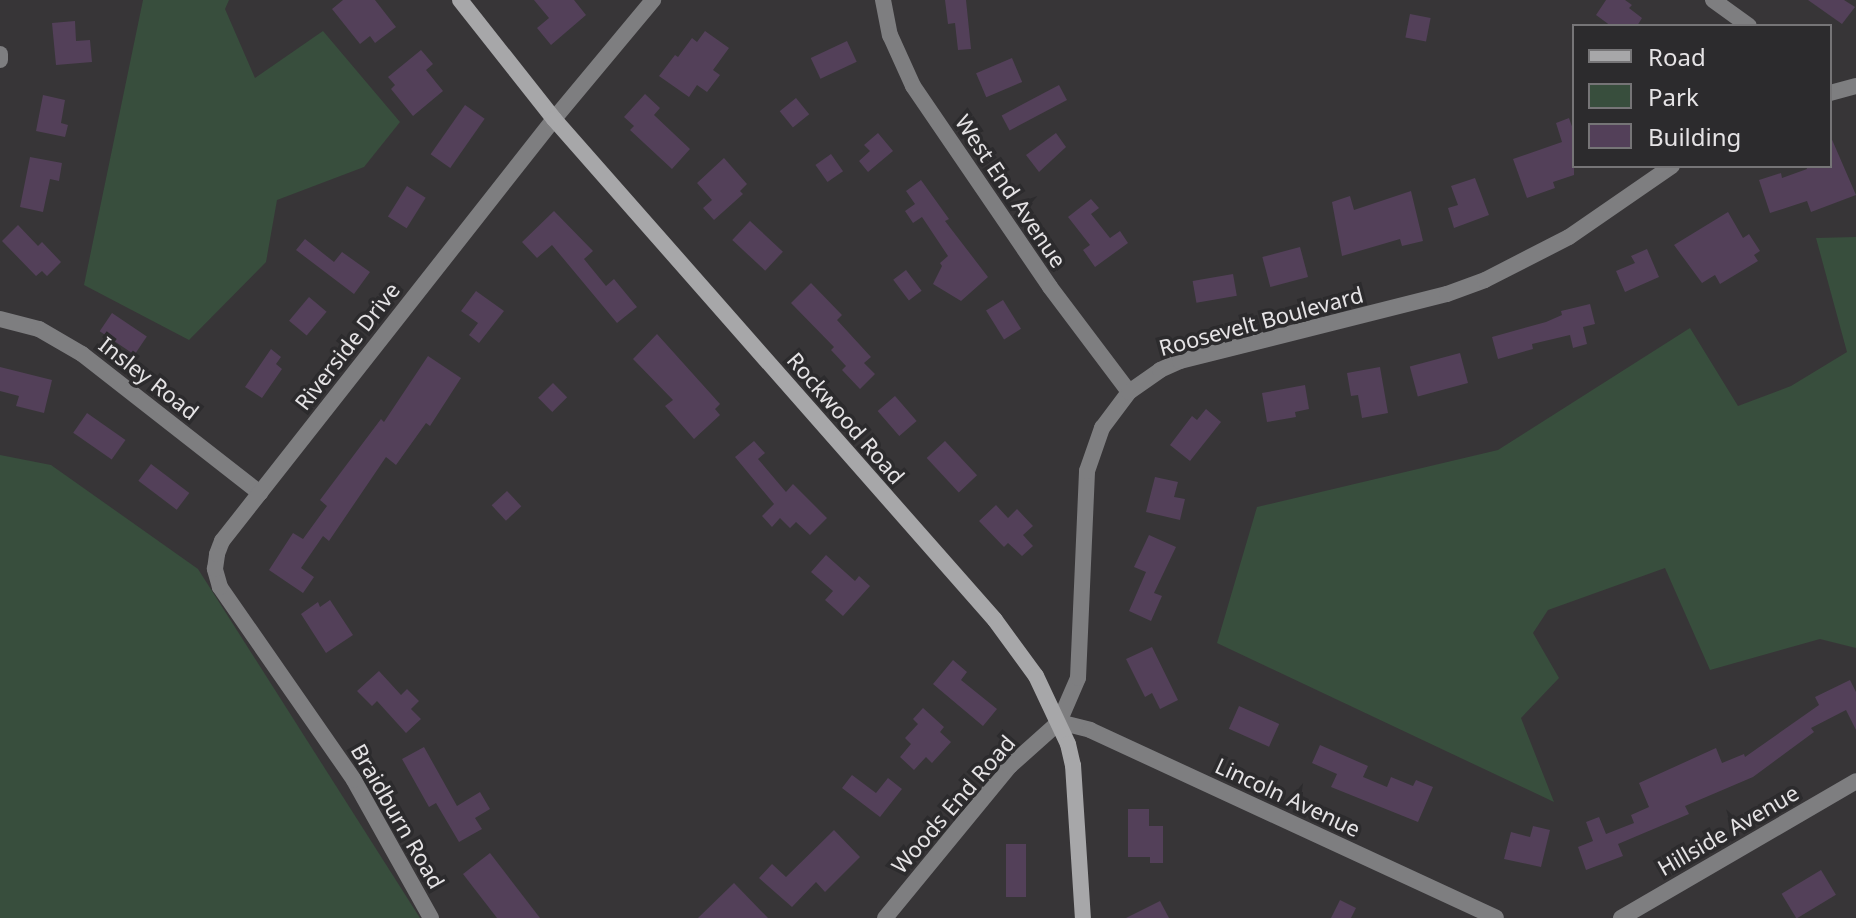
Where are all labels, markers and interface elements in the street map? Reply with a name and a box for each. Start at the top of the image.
legend [1572,24,1832,168]
text: Road [1648,40,1706,73]
text: Park [1648,80,1699,113]
street label: West End Avenue [950,109,1072,273]
text: Building [1648,120,1741,153]
street label: Riverside Drive [289,277,405,415]
street label: Roosevelt Boulevard [1156,281,1366,361]
street label: Insley Road [94,331,204,425]
street label: Rockwood Road [782,347,910,489]
street label: Woods End Road [886,730,1020,878]
street label: Braidburn Road [346,739,450,893]
street label: Lincoln Avenue [1211,752,1365,842]
street label: Hillside Avenue [1653,779,1803,881]

